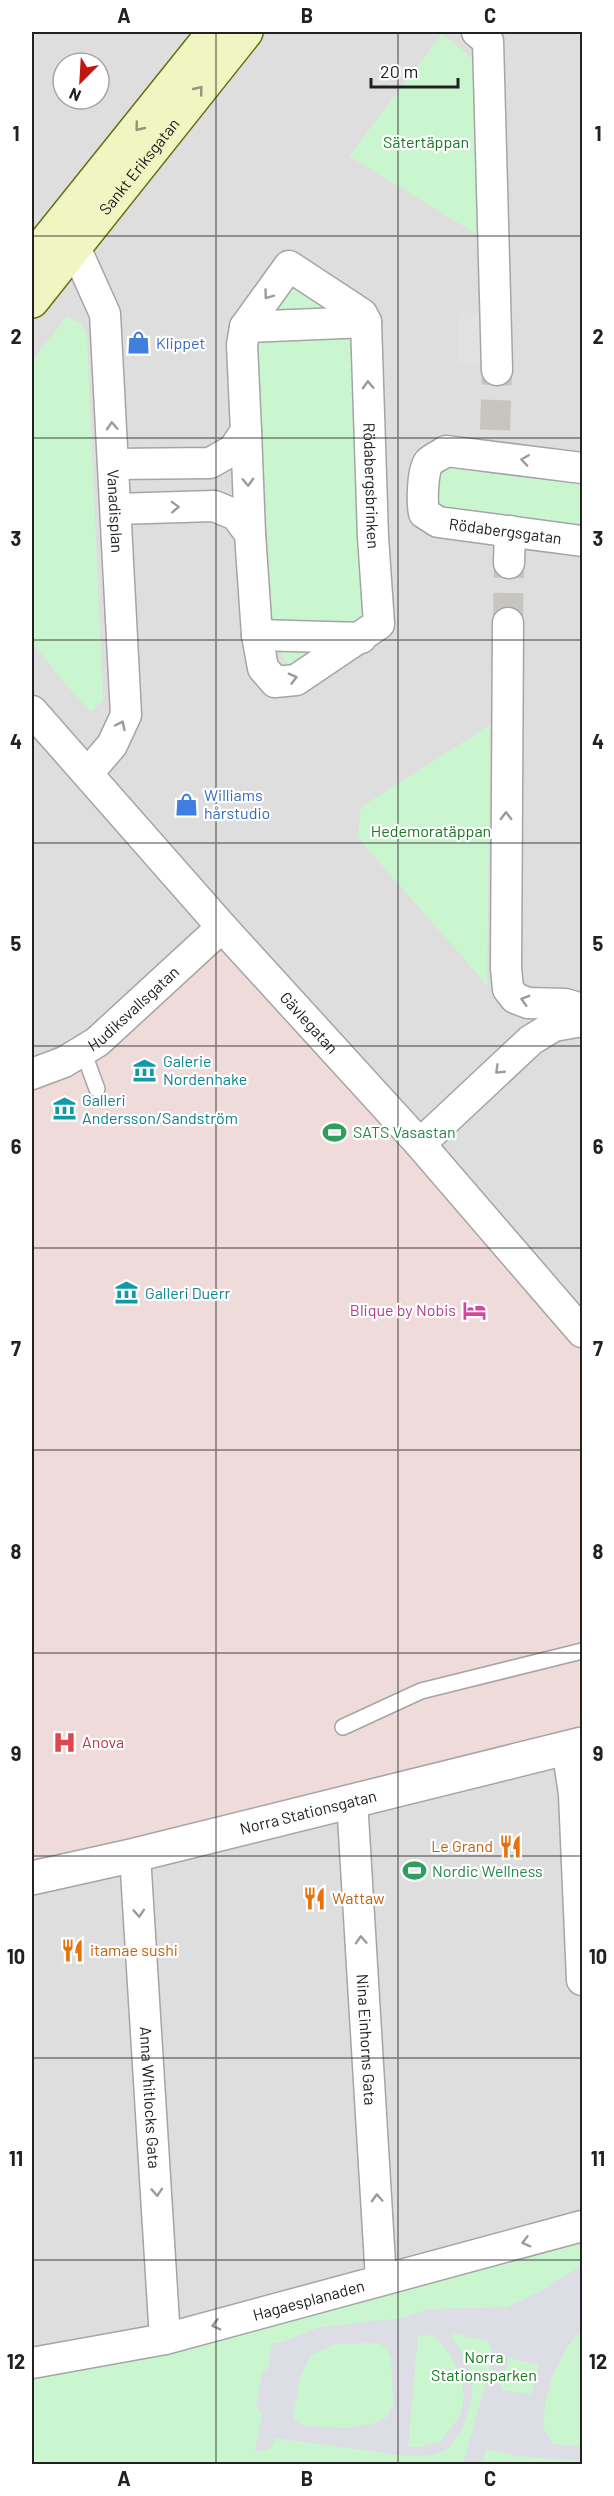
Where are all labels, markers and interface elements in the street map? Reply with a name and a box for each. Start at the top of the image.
text: A [117,3,131,27]
text: B [301,3,313,27]
text: C [484,3,496,27]
north arrow [51,51,111,111]
scale bar [371,51,458,89]
text: 20 m [380,60,418,82]
text: N [66,84,83,106]
one-way arrow [191,86,202,97]
street label: Sankt Eriksgatan [95,114,183,218]
one-way arrow [135,120,146,131]
text: 1 [12,121,20,145]
text: 1 [594,121,602,145]
park label: Sätertäppan [383,132,469,151]
one-way arrow [264,289,275,300]
text: 2 [10,324,22,348]
text: 2 [592,324,604,348]
shop icon: Klippet [125,330,151,356]
place label: Klippet [156,333,205,352]
one-way arrow [362,381,375,390]
one-way arrow [105,422,118,431]
street label: Rödabergsbrinken [360,422,384,549]
one-way arrow [520,454,529,466]
street label: Vanadisplan [104,469,127,553]
one-way arrow [242,478,255,487]
one-way arrow [170,501,179,514]
street label: Rödabergsgatan [448,514,563,547]
text: 3 [11,526,21,550]
text: 3 [593,526,603,550]
one-way arrow [288,673,298,686]
one-way arrow [114,720,126,731]
text: 4 [10,729,22,753]
text: 4 [592,729,604,753]
place label: Williams hårstudio [204,785,270,822]
shop icon: Williams hårstudio [173,791,199,817]
one-way arrow [499,812,512,821]
park label: Hedemoratäppan [371,821,491,840]
text: 5 [11,931,22,955]
text: 5 [593,931,604,955]
street label: Hudiksvallsgatan [84,962,182,1055]
street label: Gävlegatan [277,987,342,1057]
one-way arrow [520,995,530,1008]
place label: Galerie Nordenhake [163,1051,247,1088]
museum icon: Galerie Nordenhake [132,1057,158,1083]
one-way arrow [495,1063,506,1074]
place label: Galleri Andersson/Sandström [82,1090,238,1127]
museum icon: Galleri Andersson/Sandström [51,1096,77,1122]
sports icon: SATS Vasastan [322,1119,348,1145]
place label: SATS Vasastan [353,1122,456,1141]
text: 6 [11,1134,22,1158]
text: 6 [593,1134,604,1158]
museum icon: Galleri Duerr [114,1280,140,1306]
place label: Galleri Duerr [145,1283,230,1302]
hotel icon: Blique by Nobis [461,1297,487,1323]
place label: Blique by Nobis [350,1300,456,1319]
text: 7 [11,1336,21,1360]
text: 7 [593,1336,603,1360]
text: 8 [11,1539,22,1563]
text: 8 [593,1539,604,1563]
hospital icon: Anova [51,1729,77,1755]
place label: Anova [82,1732,124,1751]
text: 9 [11,1741,21,1765]
text: 9 [593,1741,603,1765]
street label: Norra Stationsgatan [238,1785,378,1838]
restaurant icon: Le Grand [498,1833,524,1859]
place label: Le Grand [431,1836,493,1855]
sports icon: Nordic Wellness [401,1858,427,1884]
place label: Nordic Wellness [432,1861,543,1880]
restaurant icon: Wattaw [301,1885,327,1911]
place label: Wattaw [332,1888,385,1907]
one-way arrow [133,1909,146,1918]
one-way arrow [355,1936,368,1945]
restaurant icon: itamae sushi [59,1937,85,1963]
place label: itamae sushi [90,1940,178,1959]
text: 10 [7,1944,25,1968]
text: 10 [589,1944,607,1968]
street label: Nina Einhorns Gata [354,1973,380,2106]
street label: Anna Whitlocks Gata [137,2026,164,2169]
text: 11 [9,2146,23,2170]
text: 11 [591,2146,605,2170]
one-way arrow [150,2187,163,2196]
one-way arrow [370,2193,383,2202]
one-way arrow [521,2235,532,2247]
street label: Hagaesplanaden [251,2275,366,2324]
one-way arrow [211,2318,222,2330]
park label: Norra Stationsparken [431,2347,537,2384]
text: 12 [7,2349,25,2373]
text: 12 [589,2349,607,2373]
text: A [117,2466,131,2490]
text: B [301,2466,313,2490]
text: C [484,2466,496,2490]

